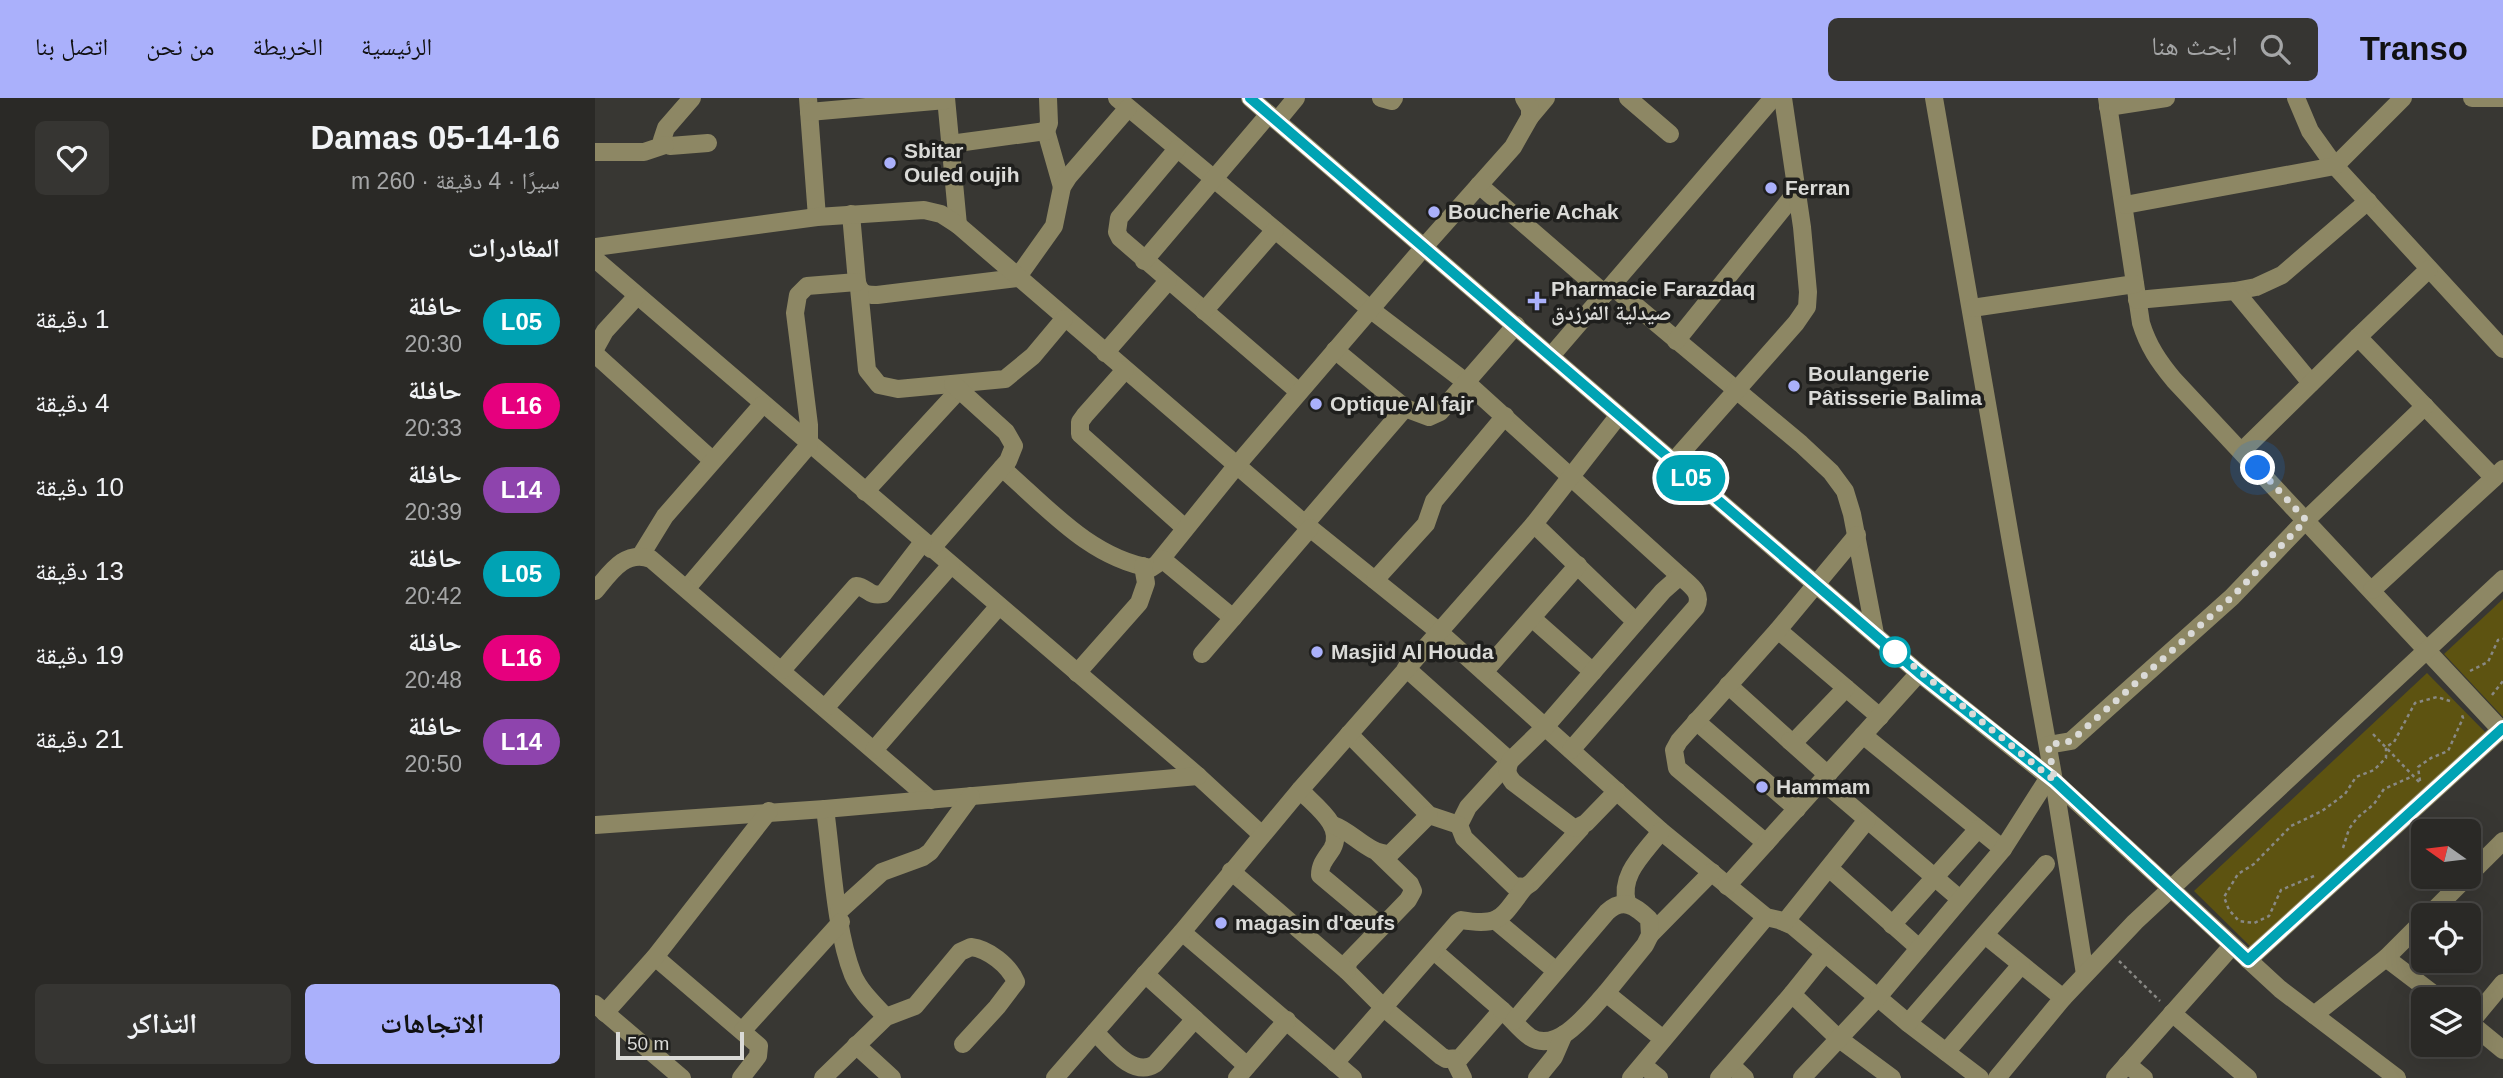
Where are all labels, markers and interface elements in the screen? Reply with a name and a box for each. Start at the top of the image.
search box [1828,18,2318,81]
icon: search [2256,30,2294,68]
text: Transo [2360,30,2468,67]
text: ابحث هنا [2151,31,2238,61]
text: اتصل بنا [35,33,108,60]
text: من نحن [146,33,214,60]
text: الخريطة [252,33,323,60]
text: الرئيسية [361,33,432,60]
text: 05-14-16 Damas [310,119,560,156]
button: heart [35,121,109,195]
place label: Sbitar Ouled oujih [904,139,1020,186]
marker: Sbitar Ouled oujih [882,155,898,171]
text: سيرًا · 4 دقيقة · 260 m [351,168,560,194]
place label: Ferran [1785,176,1850,199]
marker: Ferran [1763,180,1779,196]
place label: Boucherie Achak [1448,200,1619,223]
marker: Boucherie Achak [1426,204,1442,220]
text: المغادرات [468,233,560,263]
place label: Pharmacie Farazdaq صيدلية الفرزدق [1551,277,1755,326]
text: حافلة [408,291,462,321]
marker: Pharmacie Farazdaq صيدلية الفرزدق [1529,293,1545,309]
text: 1 دقيقة [35,304,110,334]
text: L05 [501,308,542,335]
text: 20:30 [404,331,462,357]
place label: Boulangerie Pâtisserie Balima [1808,362,1982,409]
text: حافلة [408,375,462,405]
marker: Boulangerie Pâtisserie Balima [1786,378,1802,394]
text: 4 دقيقة [35,388,110,418]
text: L16 [501,392,542,419]
place label: Optique Al fajr [1330,392,1474,415]
marker: Optique Al fajr [1308,396,1324,412]
text: 20:33 [404,415,462,441]
your location [2240,450,2275,485]
line badge: L05 [1651,455,1731,501]
text: حافلة [408,459,462,489]
text: L05 [1670,464,1712,491]
text: 10 دقيقة [35,472,124,502]
text: L14 [501,476,542,503]
text: 20:39 [404,499,462,525]
text: حافلة [408,543,462,573]
text: 13 دقيقة [35,556,124,586]
text: L05 [501,560,542,587]
text: 20:42 [404,583,462,609]
text: حافلة [408,627,462,657]
unlabelled marker [1880,637,1910,667]
text: 19 دقيقة [35,640,124,670]
place label: Masjid Al Houda [1331,640,1494,663]
text: L16 [501,644,542,671]
marker: Masjid Al Houda [1309,644,1325,660]
text: 20:48 [404,667,462,693]
text: حافلة [408,711,462,741]
text: 21 دقيقة [35,724,124,754]
text: L14 [501,728,542,755]
text: 20:50 [404,751,462,777]
place label: Hammam [1776,775,1871,798]
marker: Hammam [1754,779,1770,795]
north arrow [2411,819,2481,889]
map controls [2411,819,2481,1057]
button: locate [2411,903,2481,973]
place label: magasin d'œufs [1235,911,1395,934]
marker: magasin d'œufs [1213,915,1229,931]
button: التذاكر [35,984,291,1064]
button: الاتجاهات [305,984,560,1064]
button: layers [2411,987,2481,1057]
scale bar [616,1029,744,1061]
text: 50 m [627,1033,669,1054]

